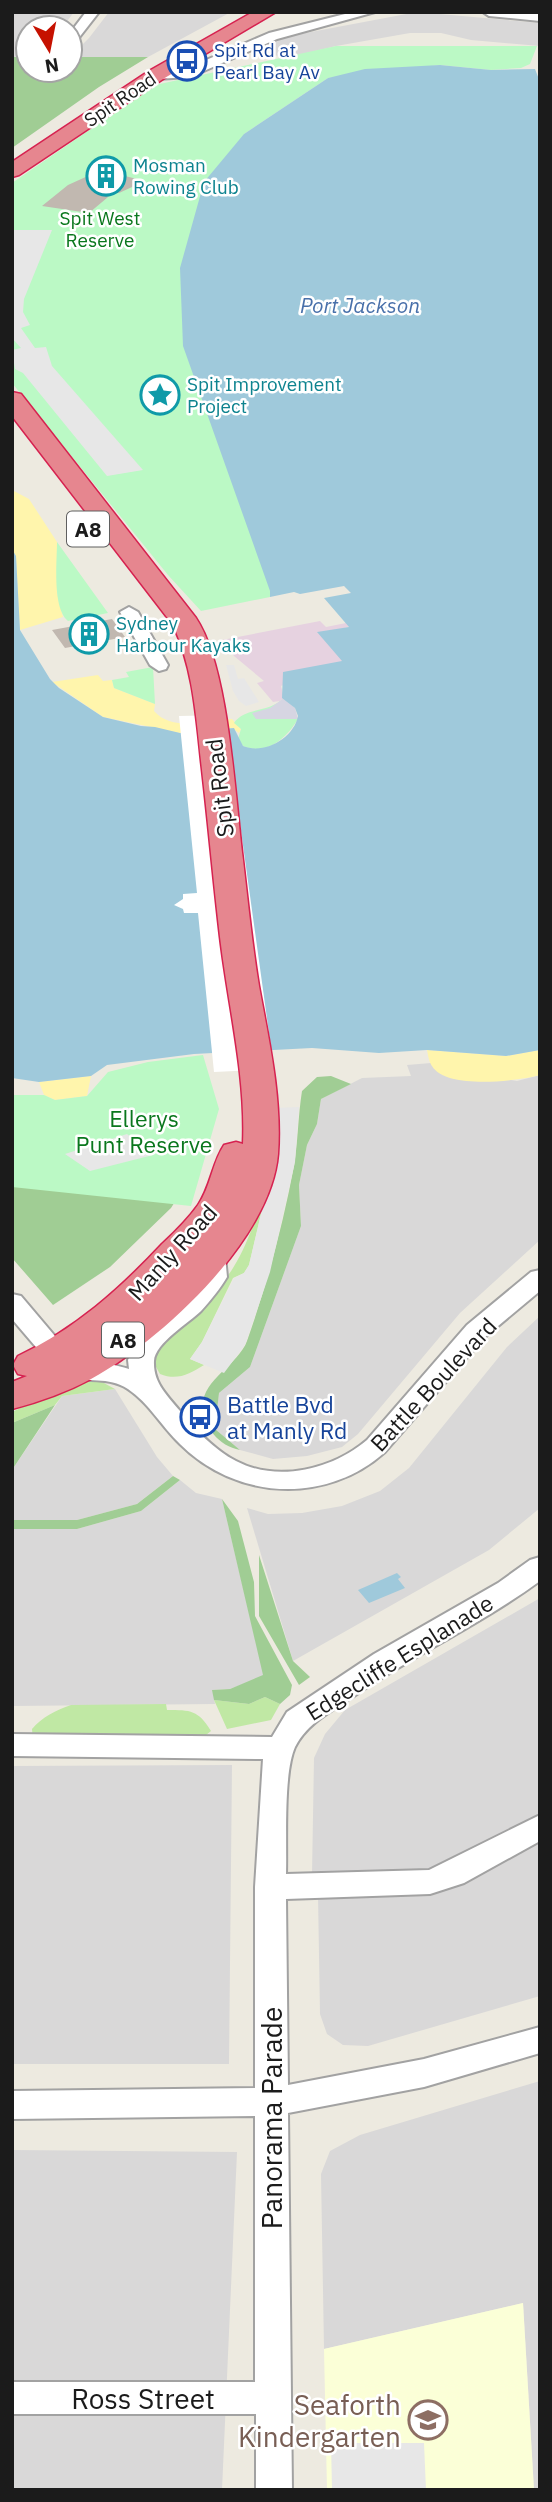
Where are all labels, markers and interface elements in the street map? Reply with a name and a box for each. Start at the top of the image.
north arrow [14,14,84,84]
place label: Spit Rd at Pearl Bay Av [214,38,320,84]
bus stop icon: Spit Rd at Pearl Bay Av [166,40,208,82]
text: N [43,53,61,79]
street label: Spit Road [79,66,161,132]
place label: Mosman Rowing Club [133,153,239,199]
building icon: Mosman Rowing Club [85,155,127,197]
park label: Spit West Reserve [60,206,140,252]
water label: Port Jackson [300,291,420,319]
place label: Spit Improvement Project [187,372,342,418]
place icon: Spit Improvement Project [139,374,181,416]
road number: A8 [67,512,109,546]
place label: Sydney Harbour Kayaks [116,611,251,657]
building icon: Sydney Harbour Kayaks [68,613,110,655]
street label: Spit Road [198,737,240,839]
park label: Ellerys Punt Reserve [76,1103,212,1159]
street label: Manly Road [121,1197,223,1307]
street label: Battle Boulevard [363,1311,503,1457]
road number: A8 [102,1322,144,1358]
place label: Battle Bvd at Manly Rd [227,1389,347,1445]
bus stop icon: Battle Bvd at Manly Rd [179,1396,221,1438]
street label: Edgecliffe Esplanade [300,1587,498,1727]
street label: Panorama Parade [253,2007,290,2229]
street label: Ross Street [71,2380,215,2417]
place label: Seaforth Kindergarten [238,2386,401,2455]
school or university icon: Seaforth Kindergarten [407,2399,449,2441]

